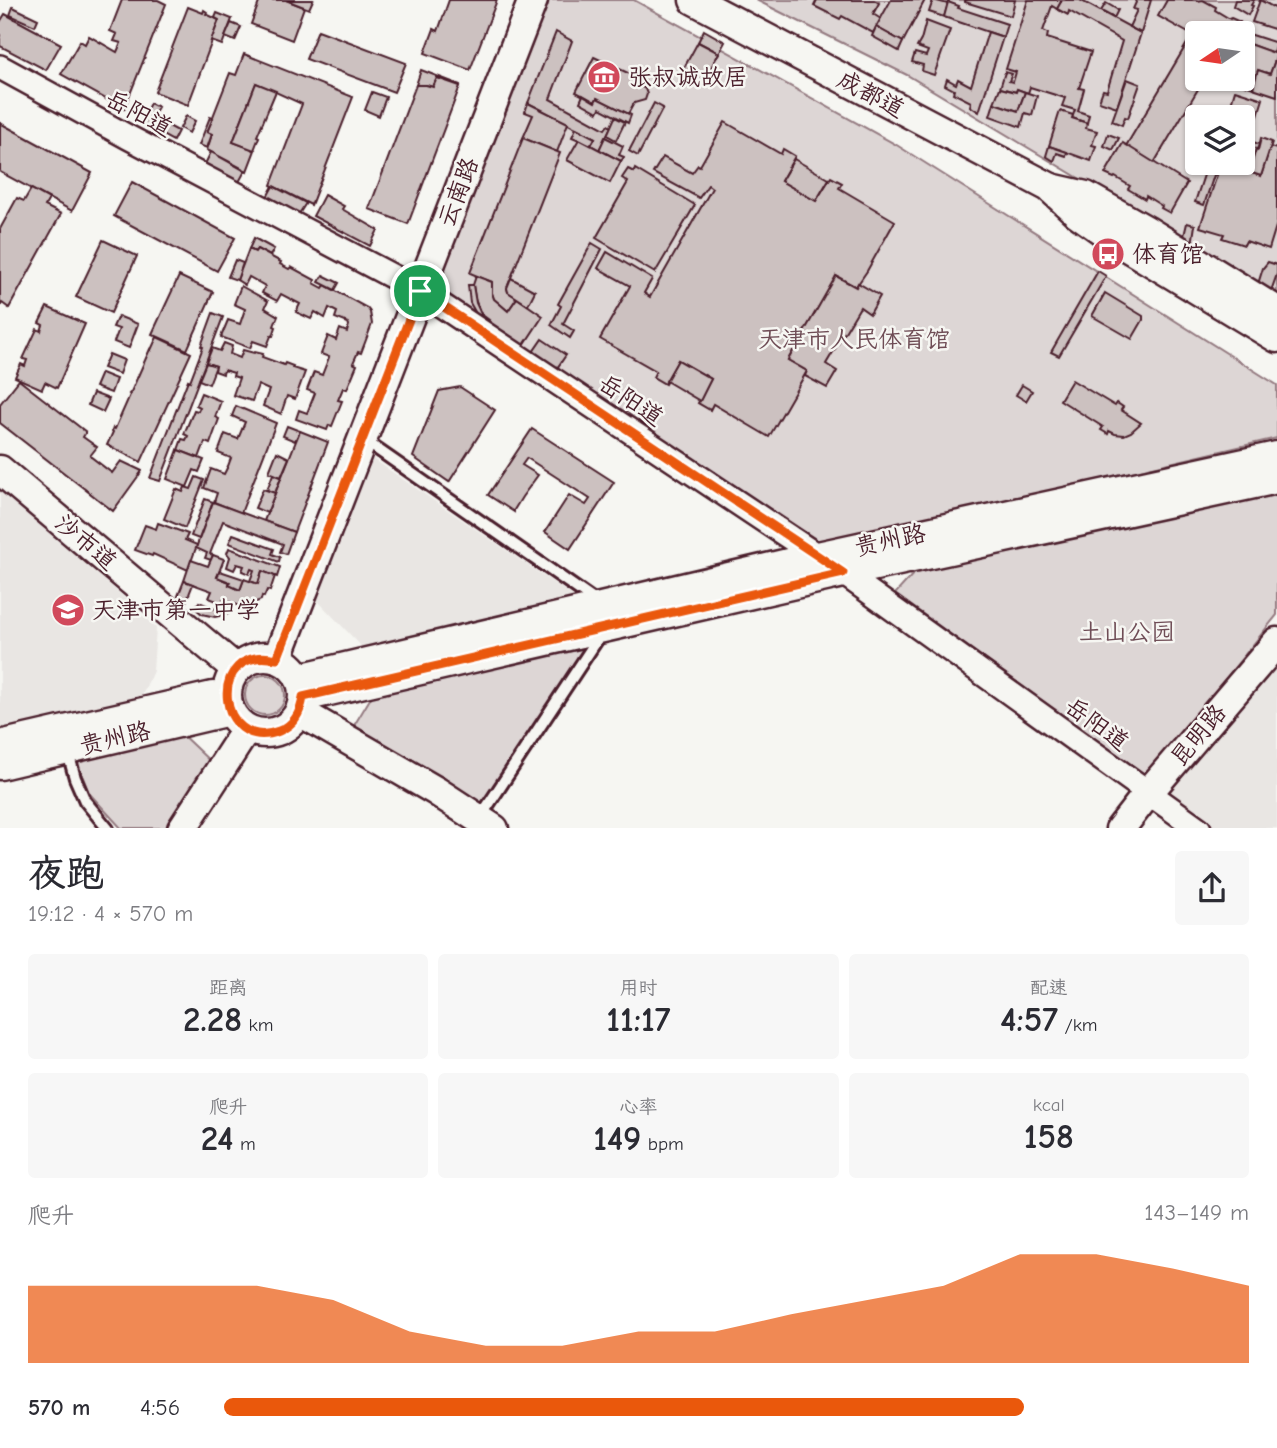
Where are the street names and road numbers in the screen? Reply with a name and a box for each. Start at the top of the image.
street label: 成都道 [833,65,909,123]
street label: 岳阳道 [101,84,177,142]
street label: 云南路 [432,153,484,231]
street label: 岳阳道 [593,368,669,432]
street label: 沙市道 [49,508,123,576]
street label: 贵州路 [852,519,928,561]
street label: 岳阳道 [1060,692,1134,756]
street label: 昆明路 [1164,698,1232,772]
street label: 贵州路 [77,716,153,760]

